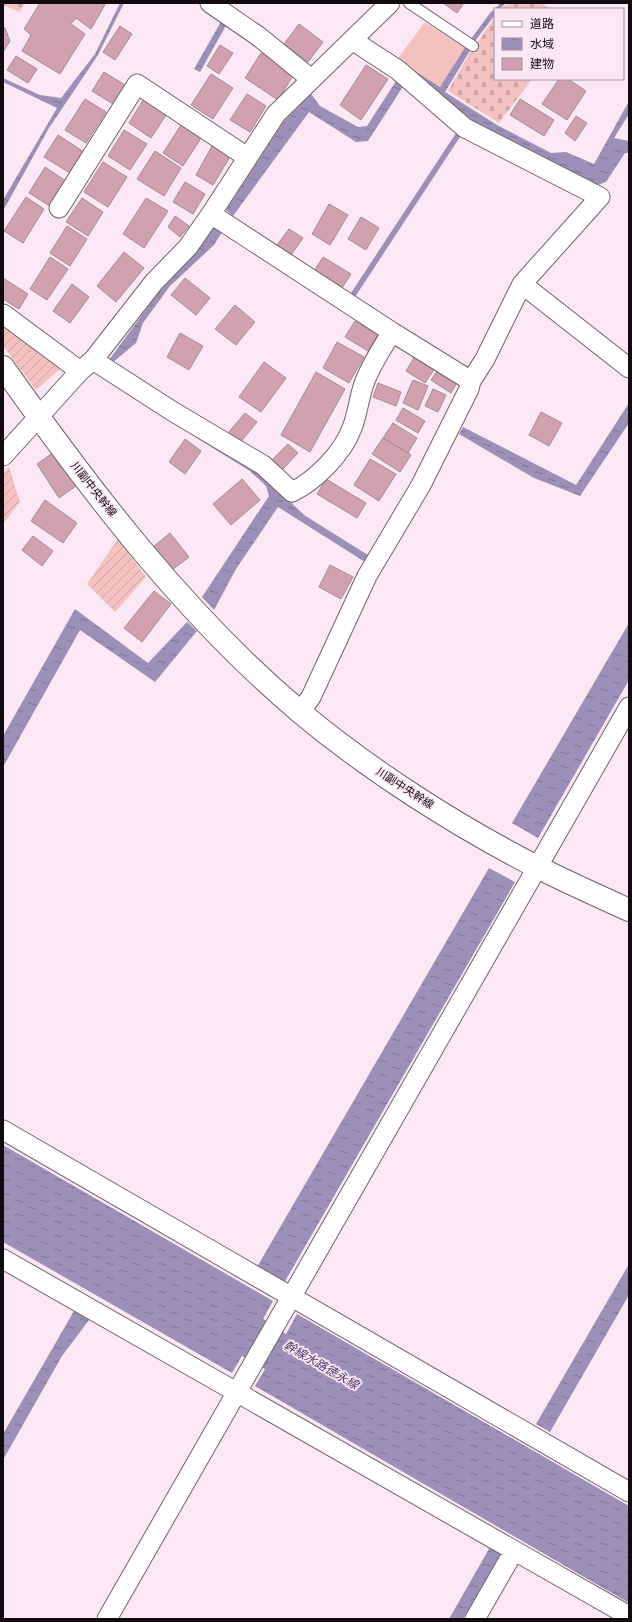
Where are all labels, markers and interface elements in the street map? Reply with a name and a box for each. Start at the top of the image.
legend [494,8,624,80]
text: 道路 [530,15,554,32]
text: 水域 [530,35,554,52]
text: 建物 [530,55,554,72]
street label: 川副中央幹線 [68,458,121,519]
street label: 川副中央幹線 [374,763,437,812]
water label: 幹線水路徳永線 [281,1336,364,1394]

